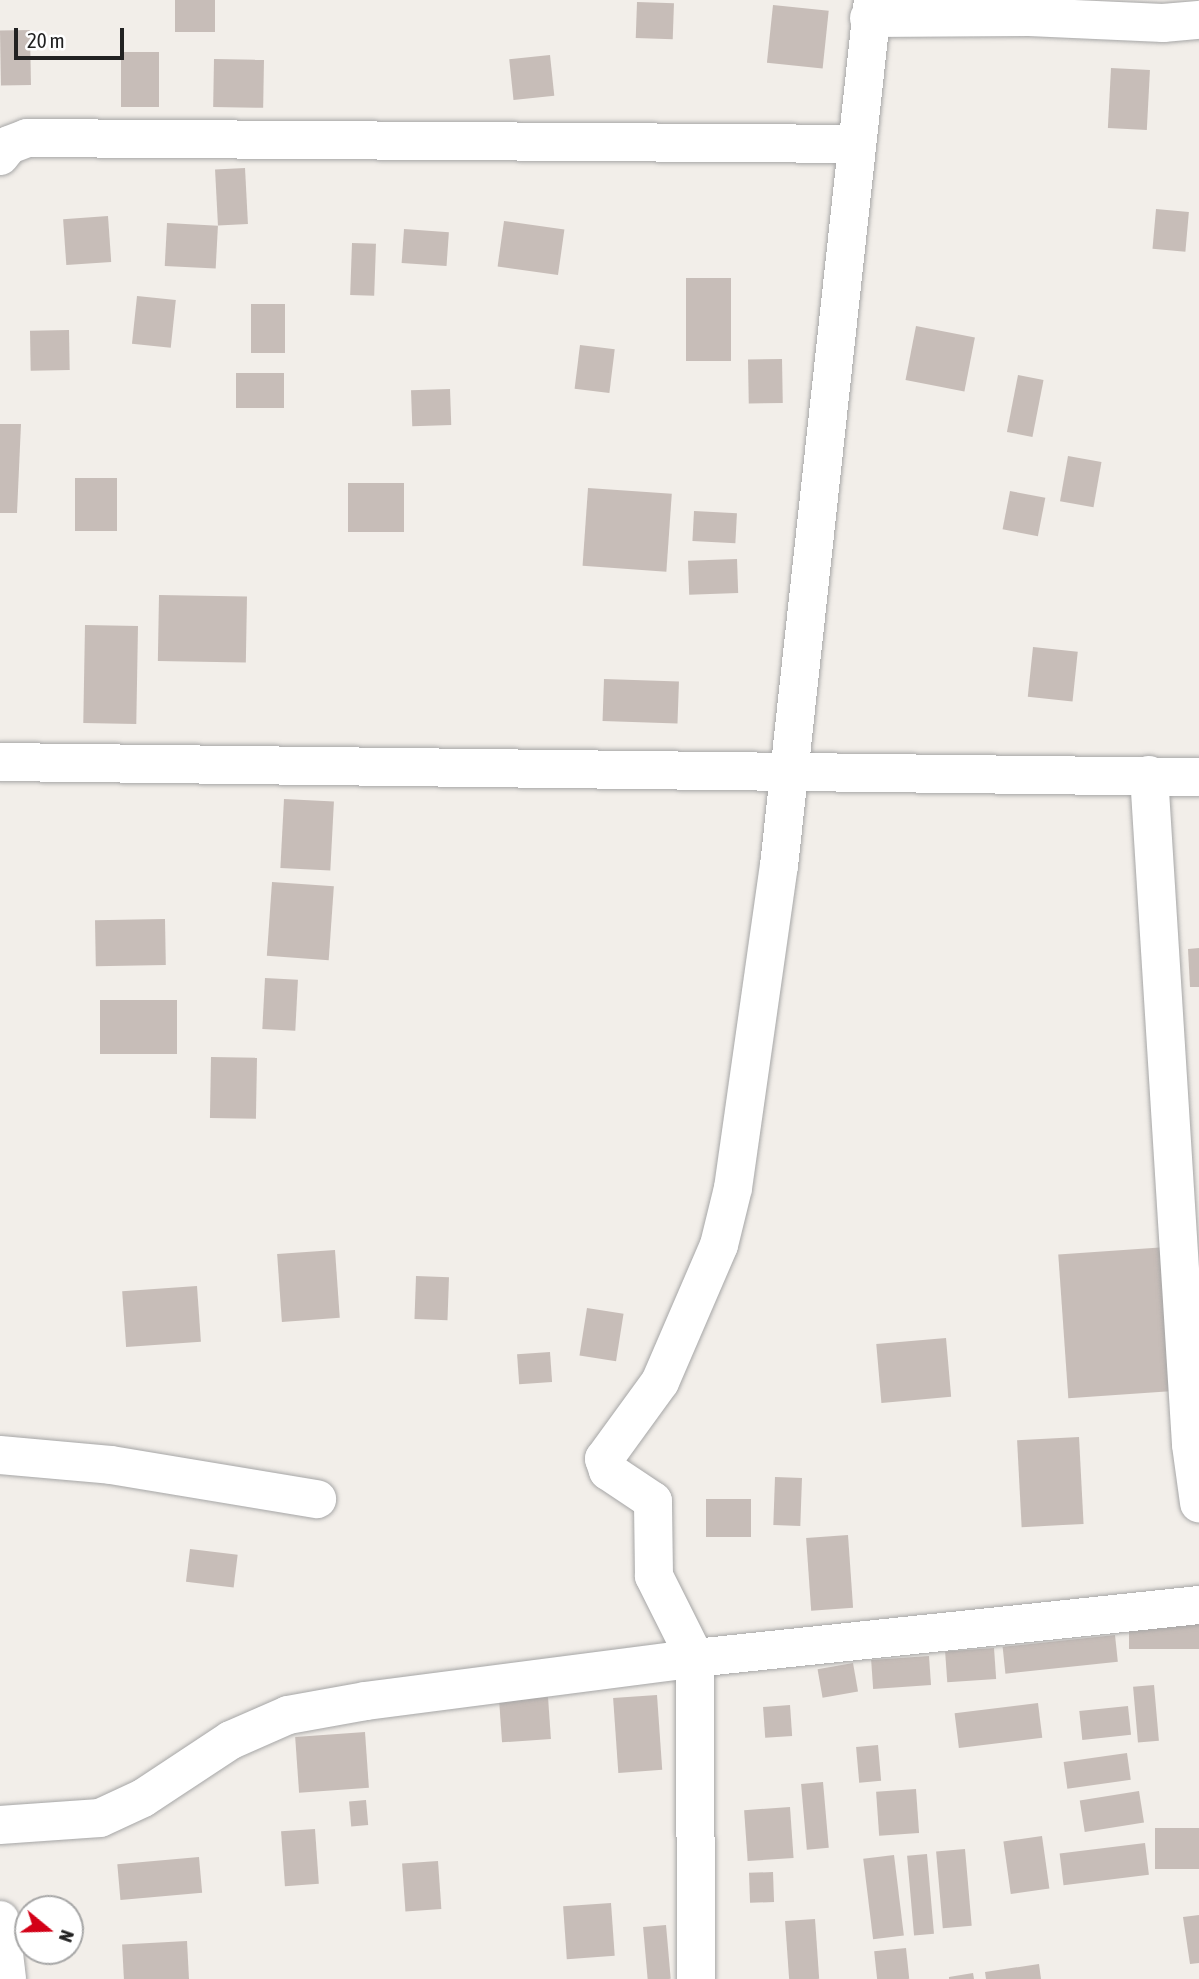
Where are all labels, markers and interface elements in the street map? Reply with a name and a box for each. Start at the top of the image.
scale bar [18,14,128,58]
text: 20 m [27,28,65,52]
north arrow [14,1895,84,1965]
text: N [55,1927,79,1945]

